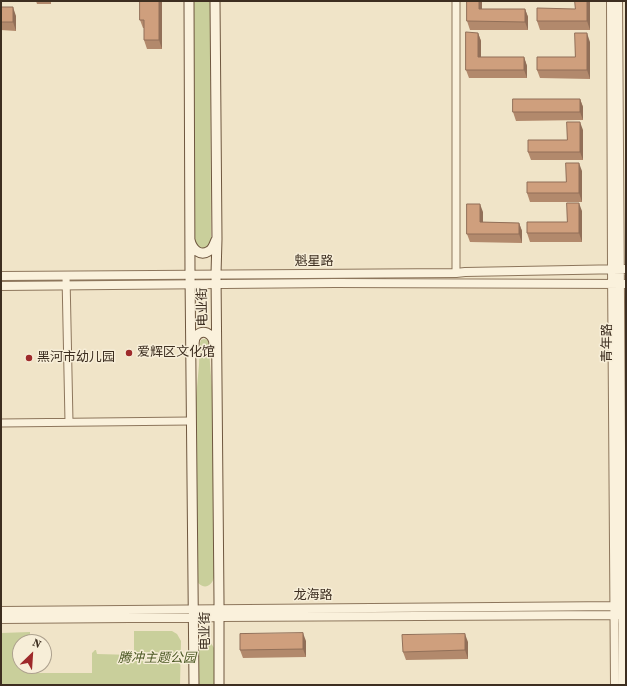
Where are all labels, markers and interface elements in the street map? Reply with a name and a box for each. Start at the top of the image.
street label: 魁星路 [295,254,333,270]
street label: 电业街 [195,287,211,327]
street label: 青年路 [600,324,616,362]
place label: 爱辉区文化馆 [137,345,215,361]
marker: 爱辉区文化馆 [124,348,134,358]
place label: 黑河市幼儿园 [37,350,115,366]
marker: 黑河市幼儿园 [24,353,34,363]
street label: 龙海路 [294,588,332,604]
street label: 电业街 [198,612,214,650]
north arrow [12,634,52,674]
text: N [30,635,44,652]
park label: 腾冲主题公园 [118,651,196,667]

